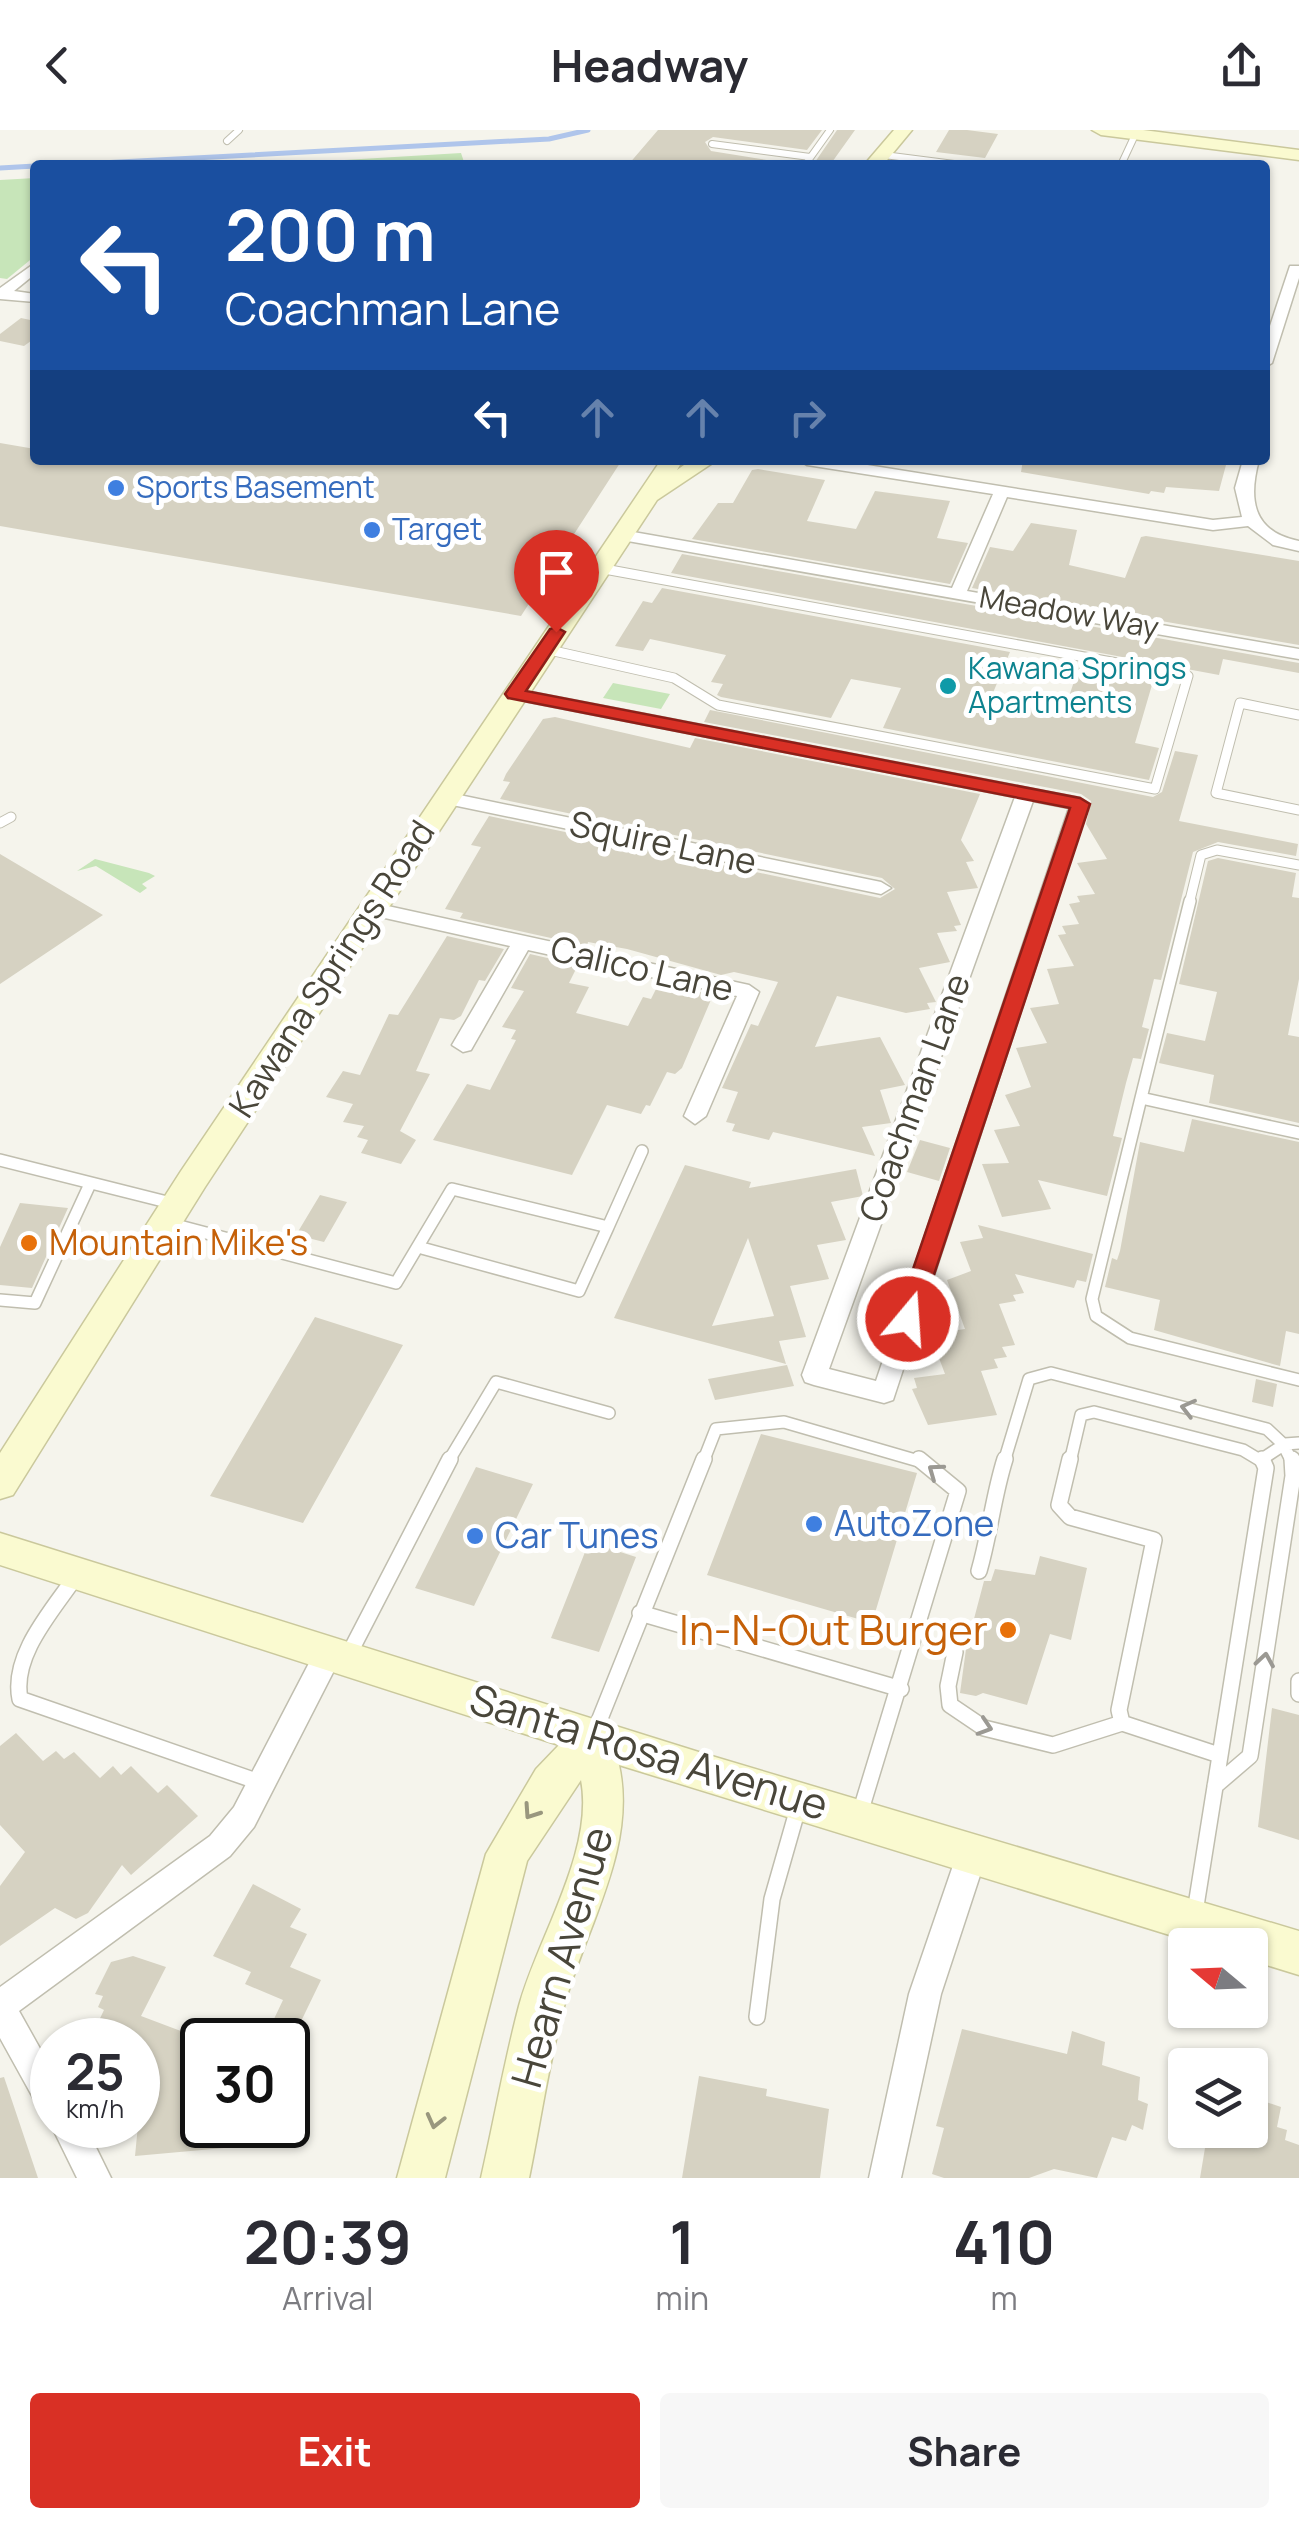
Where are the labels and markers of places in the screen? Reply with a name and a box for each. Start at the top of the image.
place label: Sports Basement [136,466,375,507]
marker: Sports Basement [105,477,127,499]
place label: Target [392,508,482,549]
marker: Target [361,519,383,541]
pin [514,530,599,633]
place label: Kawana Springs Apartments [968,647,1187,722]
marker: Kawana Springs Apartments [937,675,959,697]
place label: Mountain Mike's [49,1218,308,1266]
marker: Mountain Mike's [18,1232,40,1254]
place label: AutoZone [834,1499,994,1547]
place label: Car Tunes [495,1511,659,1559]
marker: AutoZone [803,1513,825,1535]
marker: Car Tunes [464,1525,486,1547]
place label: In-N-Out Burger [679,1600,988,1658]
marker: In-N-Out Burger [997,1619,1019,1641]

